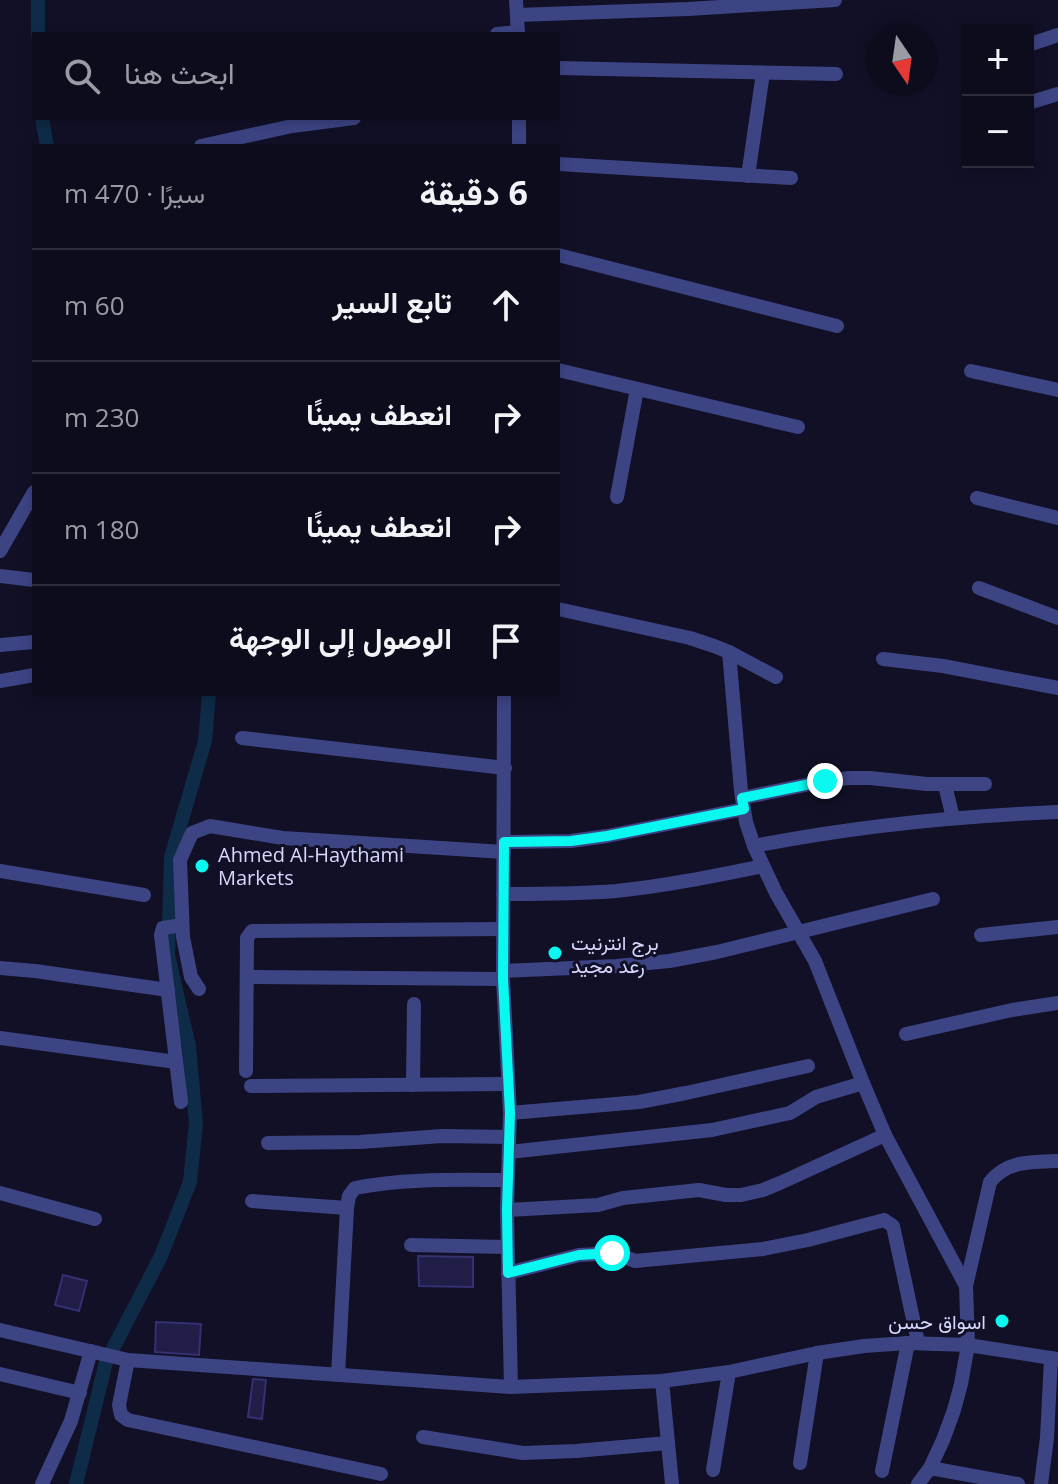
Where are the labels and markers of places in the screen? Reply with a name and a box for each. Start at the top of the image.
place label: Ahmed Al-Haythami Markets [218,841,404,891]
marker: Ahmed Al-Haythami Markets [193,857,211,875]
place label: برج انترنيت رعد مجيد [571,929,659,979]
marker: برج انترنيت رعد مجيد [546,944,564,962]
place label: اسواق حسن [888,1308,986,1335]
marker: اسواق حسن [993,1312,1011,1330]

